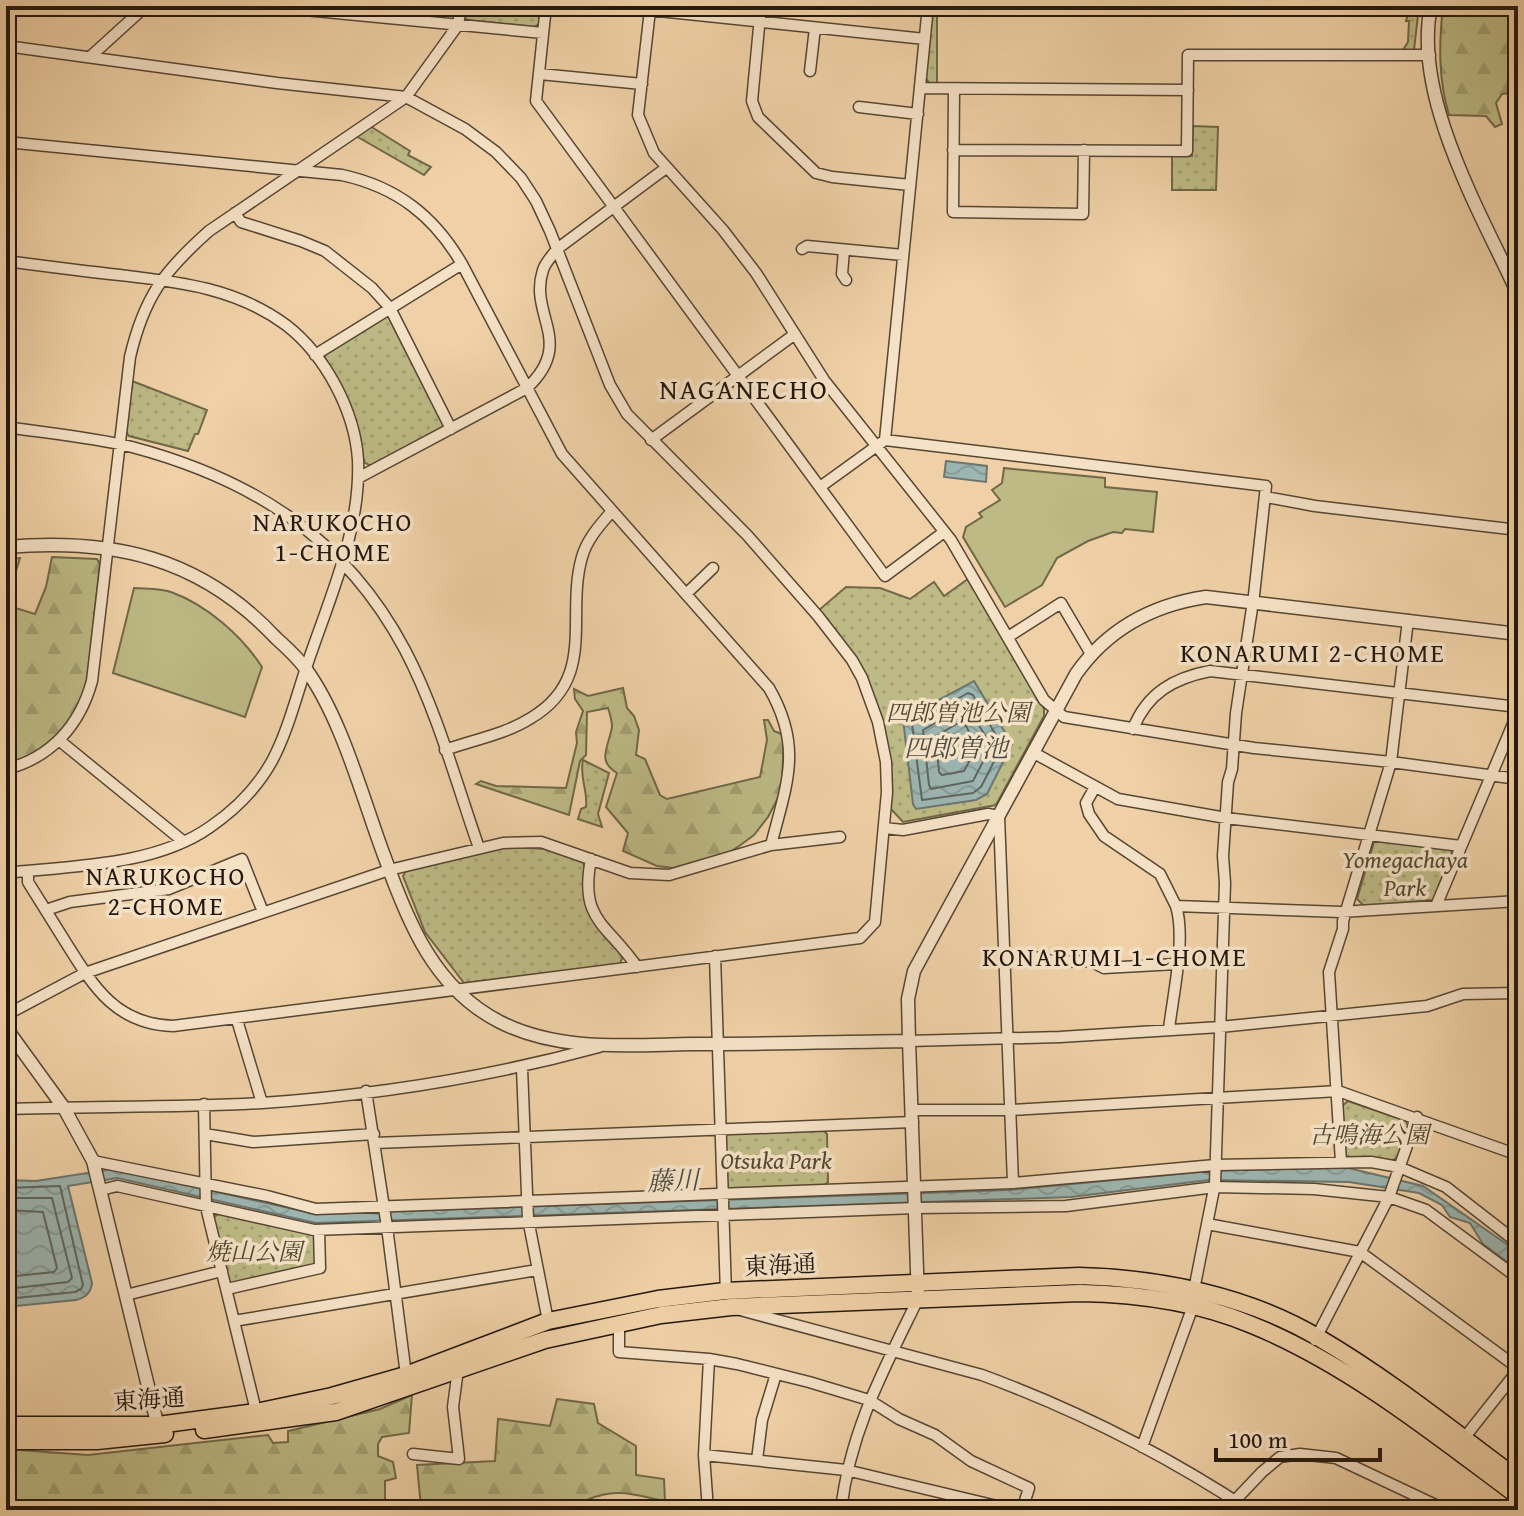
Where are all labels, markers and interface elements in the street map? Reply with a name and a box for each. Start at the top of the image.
district label: NAGANECHO [659,368,829,409]
district label: NARUKOCHO 1-CHOME [253,502,413,571]
district label: KONARUMI 2-CHOME [1180,633,1446,672]
park label: 四郎曽池公園 [886,695,1034,730]
water label: 四郎曽池 [904,728,1011,767]
park label: Yomegachaya Park [1342,842,1468,905]
district label: NARUKOCHO 2-CHOME [86,856,246,925]
district label: KONARUMI 1-CHOME [982,937,1248,976]
park label: 古鳴海公園 [1309,1117,1433,1152]
park label: Otsuka Park [720,1143,832,1178]
water label: 藤川 [646,1160,703,1200]
park label: 焼山公園 [206,1234,306,1269]
street label: 東海通 [743,1246,817,1284]
street label: 東海通 [112,1379,186,1419]
scale bar [1216,1412,1380,1462]
text: 100 m [1228,1422,1288,1457]

